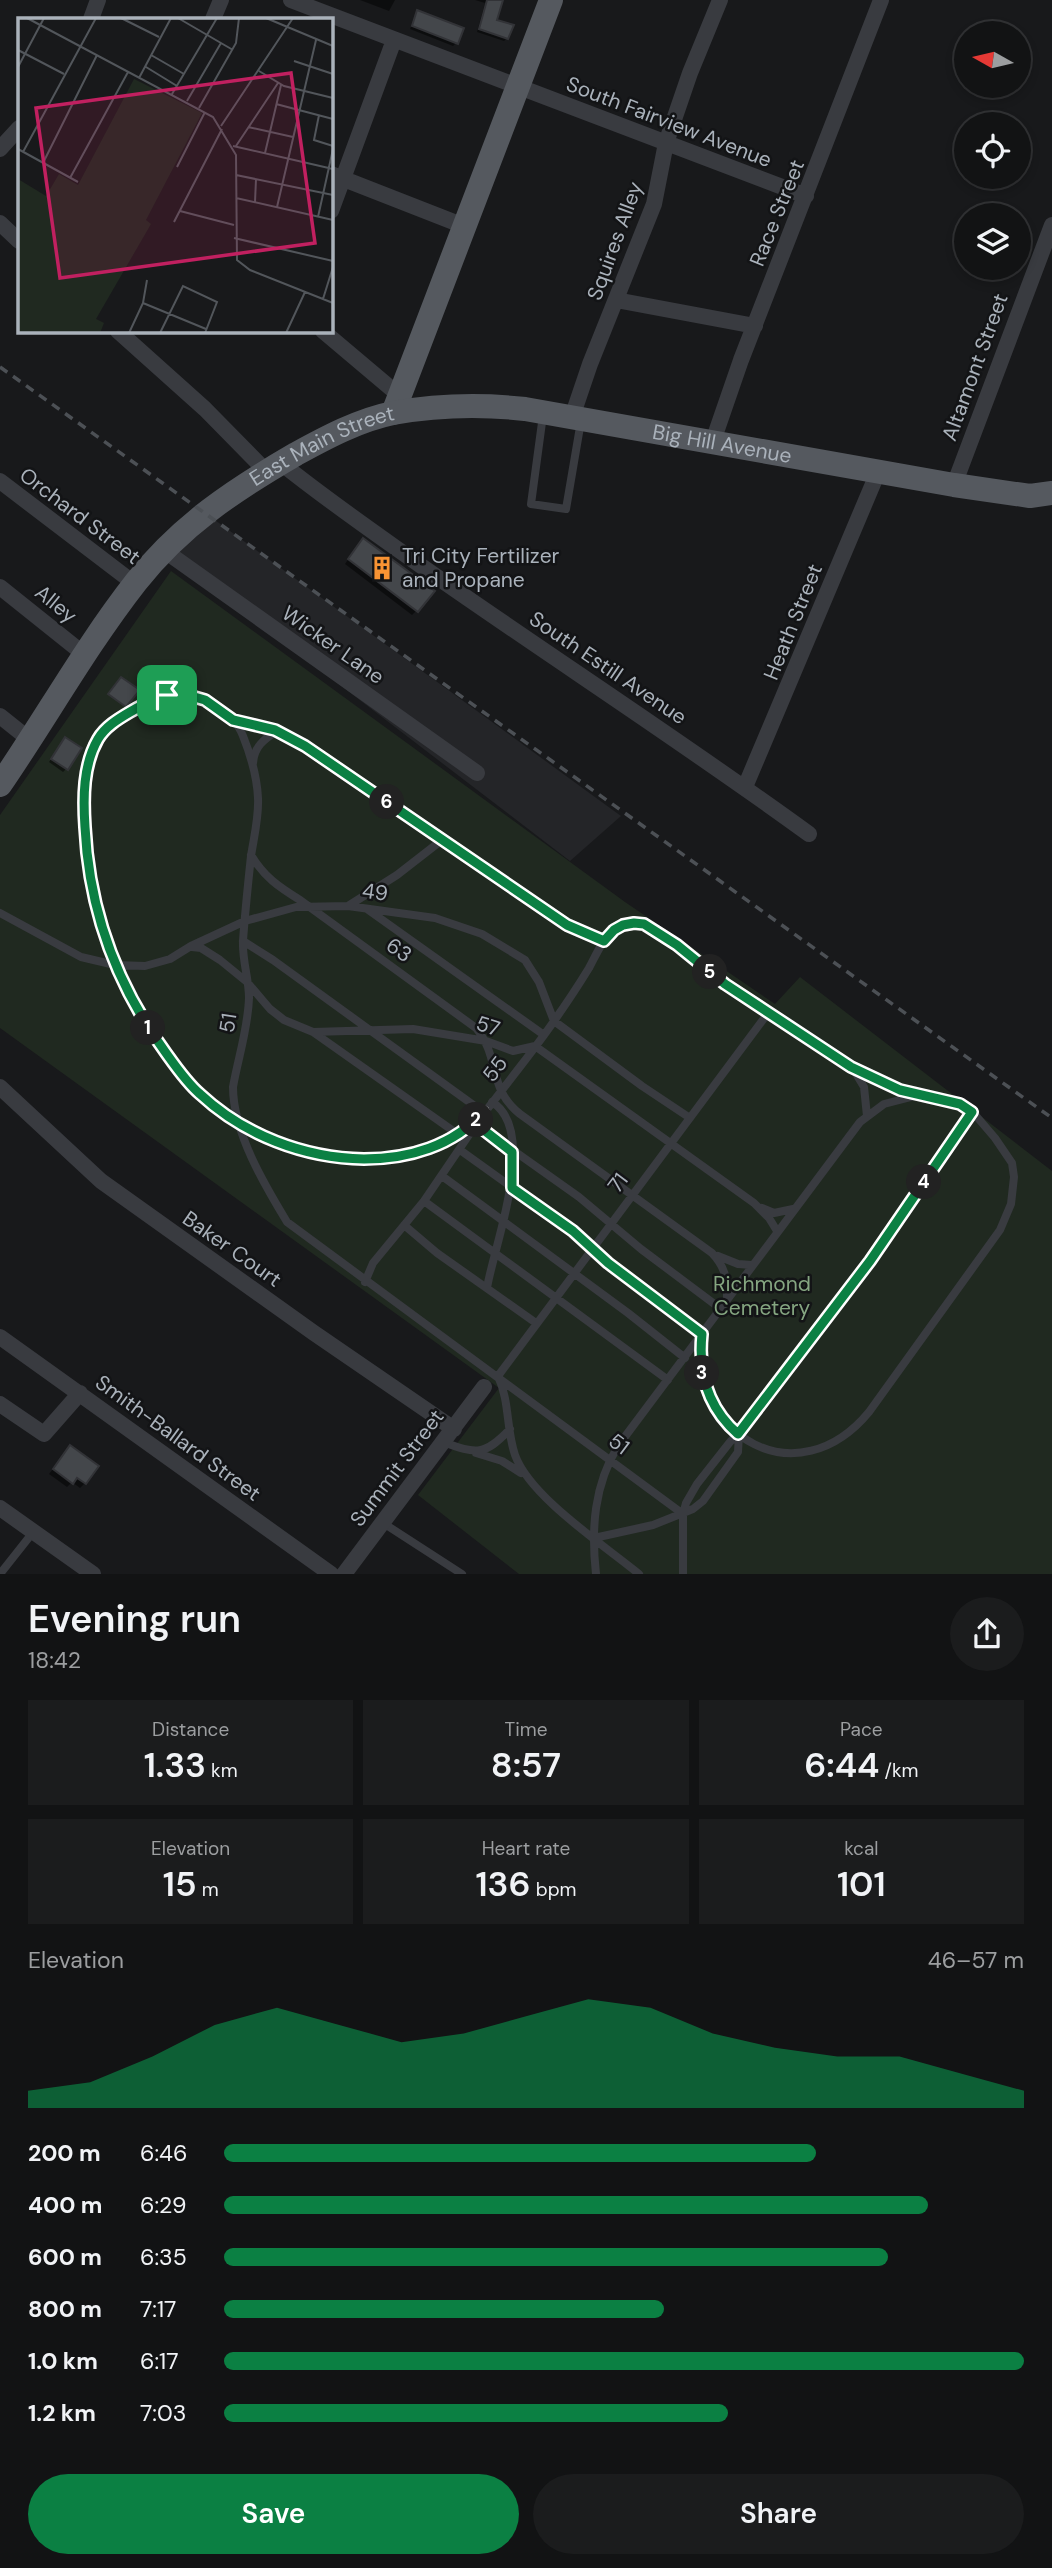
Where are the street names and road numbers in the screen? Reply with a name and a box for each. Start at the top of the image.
street label: South Fairview Avenue [562,70,776,174]
street label: Race Street [743,156,811,270]
street label: Squires Alley [581,177,650,304]
street label: Altamont Street [935,289,1015,445]
street label: East Main Street [244,399,397,493]
street label: Big Hill Avenue [650,418,794,470]
street label: Orchard Street [14,461,146,571]
street label: Heath Street [757,560,829,684]
street label: Alley [29,578,83,630]
street label: Wicker Lane [276,599,390,691]
street label: South Estill Avenue [524,605,692,731]
street label: 49 [360,876,390,908]
street label: 63 [380,931,418,969]
street label: 57 [473,1009,503,1043]
street label: 51 [213,1011,243,1035]
street label: 55 [476,1050,514,1088]
street label: 71 [601,1167,635,1199]
street label: Baker Court [177,1205,287,1293]
street label: Smith-Ballard Street [90,1368,266,1508]
street label: Summit Street [344,1404,450,1532]
street label: 51 [603,1427,635,1461]

